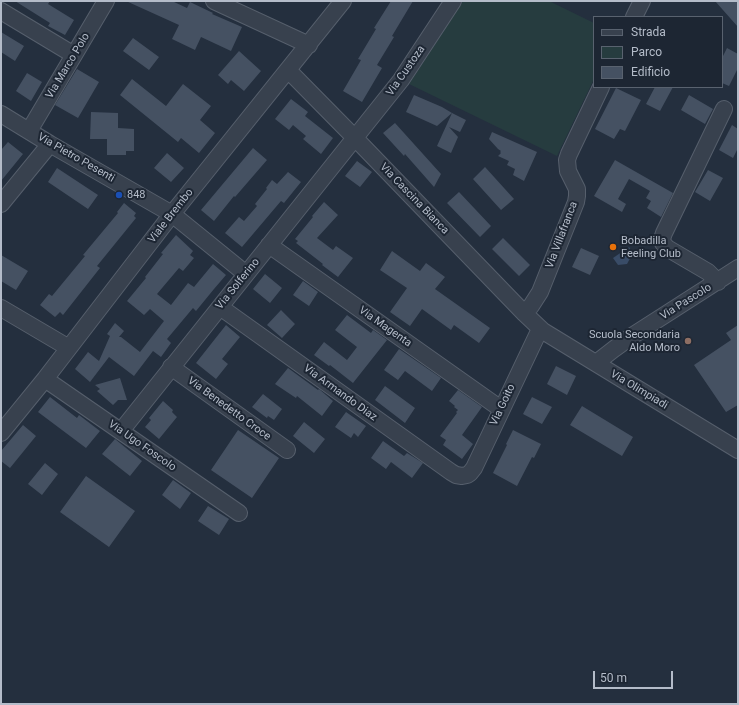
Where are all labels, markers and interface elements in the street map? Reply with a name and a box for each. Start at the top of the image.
legend [593,16,723,88]
text: Strada [631,25,666,39]
street label: Via Marco Polo [43,31,93,101]
street label: Via Custoza [384,43,428,99]
text: Parco [631,45,662,59]
text: Edificio [631,65,670,79]
street label: Via Pietro Pesenti [35,131,117,185]
street label: Via Cascina Bianca [377,161,451,237]
street label: Viale Brembo [146,186,196,246]
place label: 848 [127,188,146,202]
marker: 848 [114,190,124,200]
street label: Via Villafranca [543,200,581,270]
place label: Bobadilla Feeling Club [621,234,681,260]
marker: Bobadilla Feeling Club [608,242,618,252]
street label: Via Solferino [213,256,263,312]
street label: Via Pascolo [658,281,714,323]
street label: Via Magenta [356,304,414,350]
place label: Scuola Secondaria Aldo Moro [589,328,680,354]
marker: Scuola Secondaria Aldo Moro [683,336,693,346]
street label: Via Armando Diaz [301,362,379,424]
street label: Via Olimpiadi [608,368,670,412]
street label: Via Benedetto Croce [185,374,273,444]
street label: Via Goito [488,382,518,428]
street label: Via Ugo Foscolo [106,418,178,474]
scale bar [595,663,675,689]
text: 50 m [600,671,627,685]

